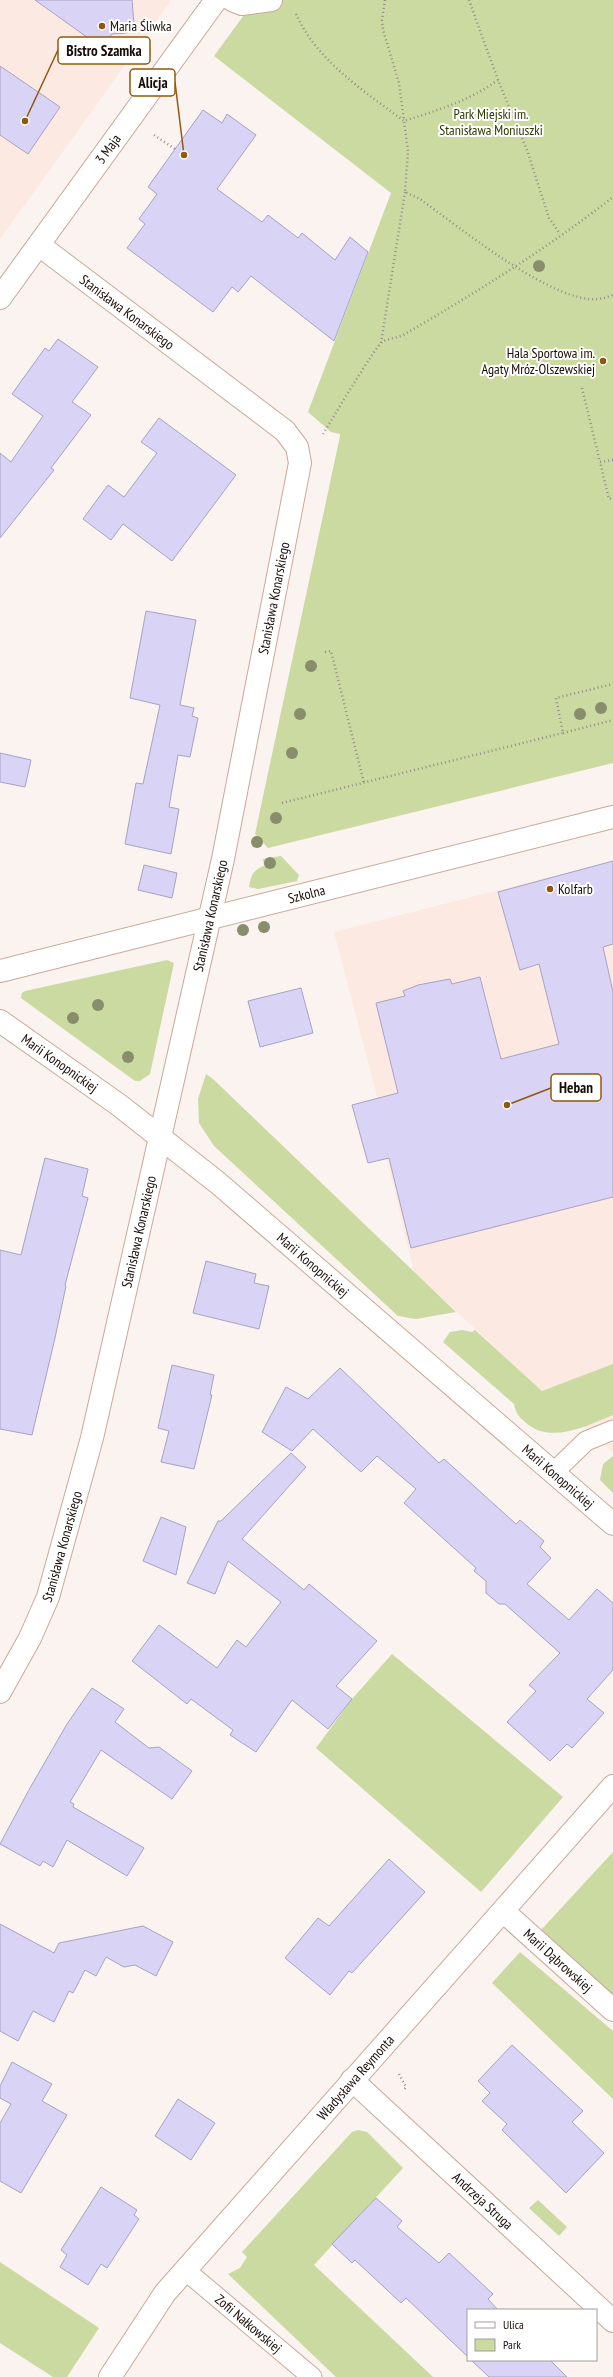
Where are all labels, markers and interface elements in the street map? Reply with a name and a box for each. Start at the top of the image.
place label: Maria Śliwka [110,17,172,35]
marker: Maria Śliwka [97,21,107,31]
callout: Bistro Szamka [58,37,150,64]
text: Bistro Szamka [66,41,142,60]
callout: Alicja [130,69,175,96]
text: Alicja [137,73,168,92]
park label: Park Miejski im. Stanisława Moniuszki [439,105,543,139]
street label: 3 Maja [91,131,125,167]
street label: Stanisława Konarskiego [76,271,178,353]
place label: Hala Sportowa im. Agaty Mróz-Olszewskiej [482,344,595,378]
marker: Hala Sportowa im. Agaty Mróz-Olszewskiej [598,356,608,366]
street label: Stanisława Konarskiego [254,540,293,656]
street label: Stanisława Konarskiego [189,858,232,973]
place label: Kolfarb [558,880,593,898]
street label: Szkolna [286,881,327,907]
marker: Kolfarb [545,884,555,894]
street label: Marii Konopnickiej [18,1030,101,1096]
callout: Heban [551,1074,601,1101]
text: Heban [559,1078,593,1097]
street label: Stanisława Konarskiego [117,1174,160,1289]
street label: Marii Konopnickiej [273,1229,353,1301]
street label: Marii Konopnickiej [518,1441,598,1513]
street label: Stanisława Konarskiego [38,1489,86,1605]
street label: Marii Dąbrowskiej [520,1925,596,1996]
street label: Władysława Reymonta [313,2031,398,2124]
street label: Andrzeja Struga [449,2168,517,2233]
street label: Zofii Nałkowskiej [211,2290,286,2357]
legend [467,2309,597,2361]
text: Ulica [503,2317,524,2332]
text: Park [503,2337,521,2352]

